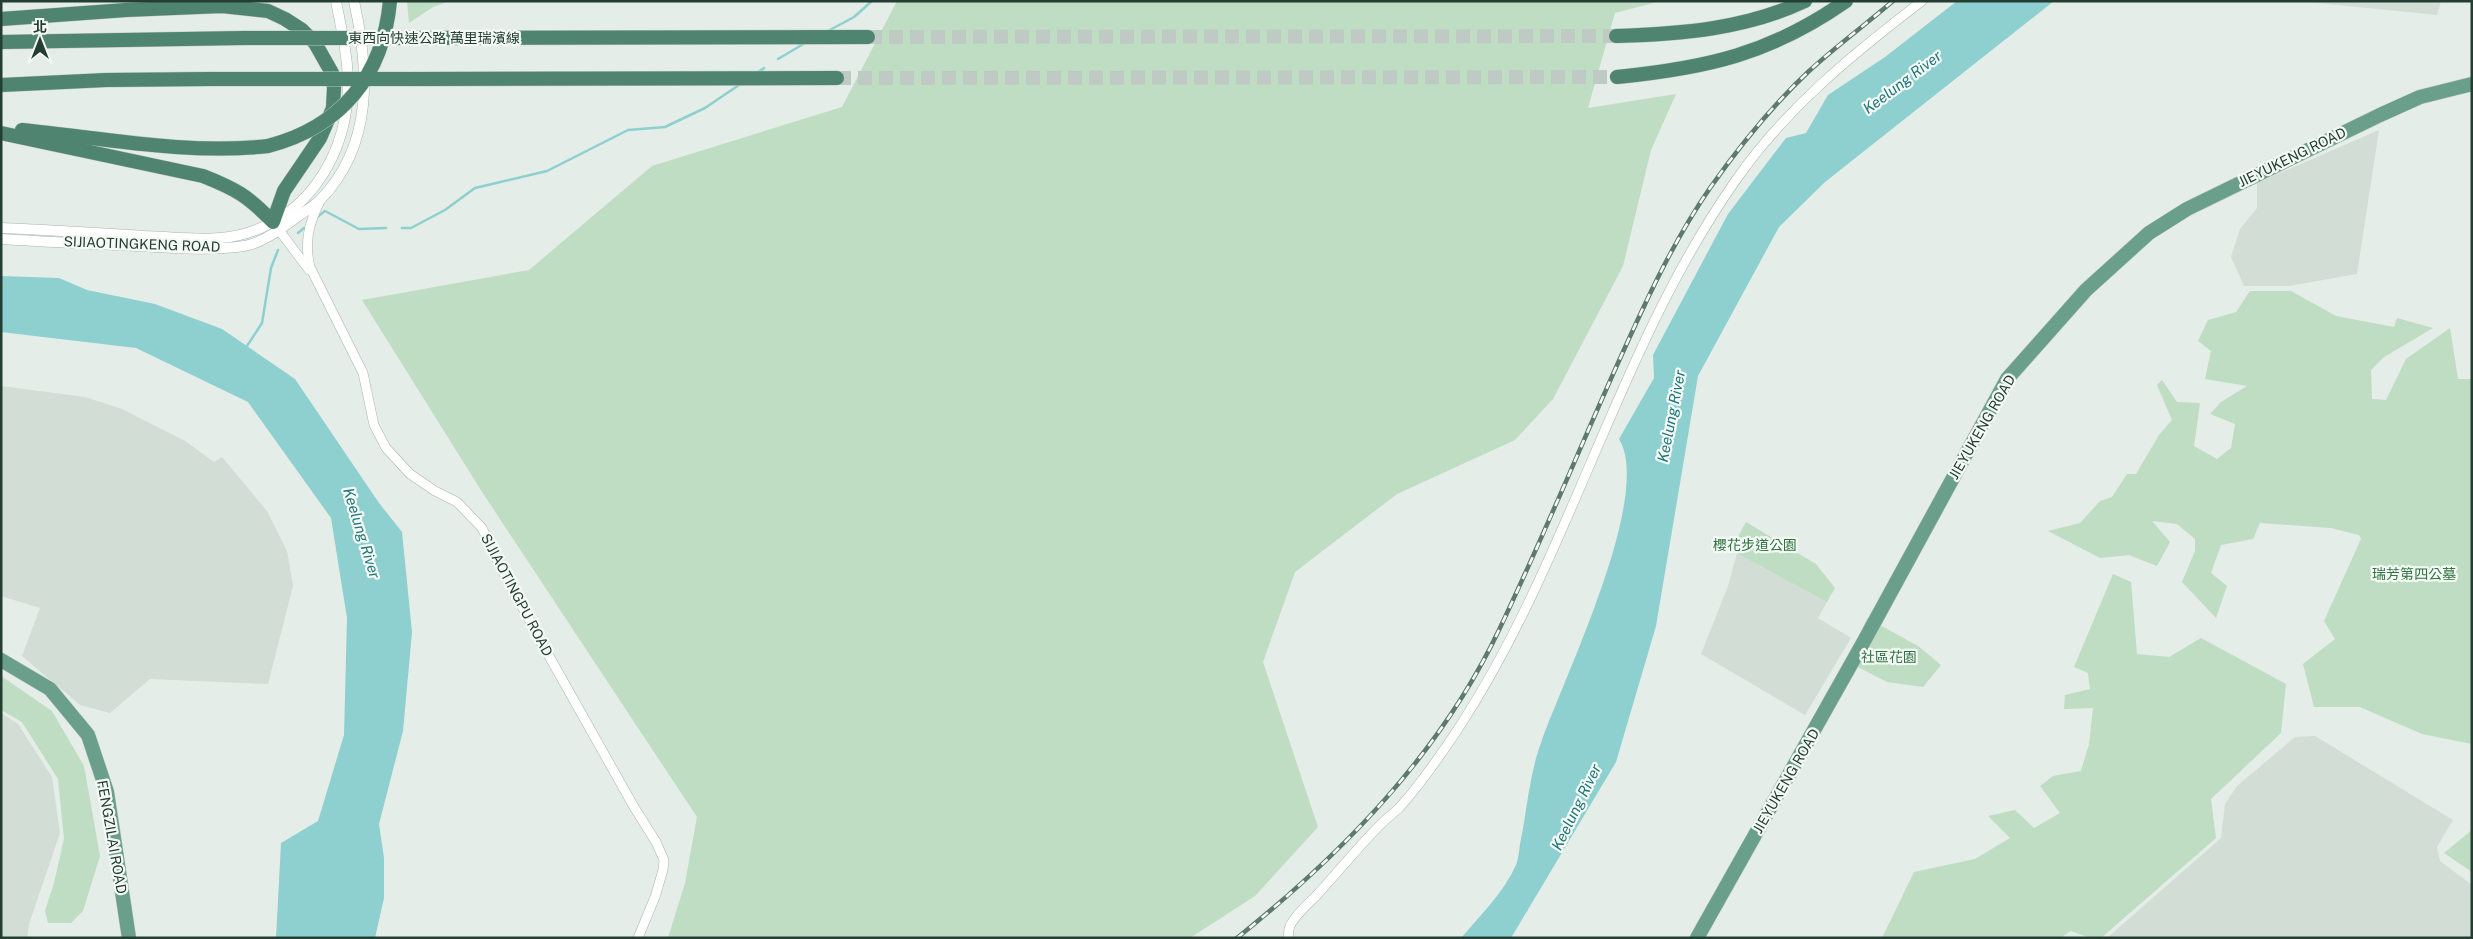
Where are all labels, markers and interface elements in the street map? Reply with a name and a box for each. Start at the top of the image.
north arrow [15,15,65,65]
text: 北 [33,19,47,35]
street label: 東西向快速公路 萬里瑞濱線 [348,30,520,46]
water label: Keelung River [1859,47,1945,117]
street label: JIEYUKENG ROAD [2235,124,2349,190]
street label: SIJIAOTINGKENG ROAD [63,233,221,255]
water label: Keelung River [1654,368,1688,464]
street label: JIEYUKENG ROAD [1946,372,2018,482]
water label: Keelung River [340,486,384,581]
street label: SIJIAOTINGPU ROAD [478,531,556,659]
park label: 櫻花步道公園 [1713,537,1797,553]
park label: 瑞芳第四公墓 [2372,566,2456,582]
park label: 社區花園 [1861,649,1917,665]
street label: JIEYUKENG ROAD [1750,726,1822,836]
water label: Keelung River [1548,761,1604,853]
street label: FENGZILAI ROAD [94,779,130,895]

